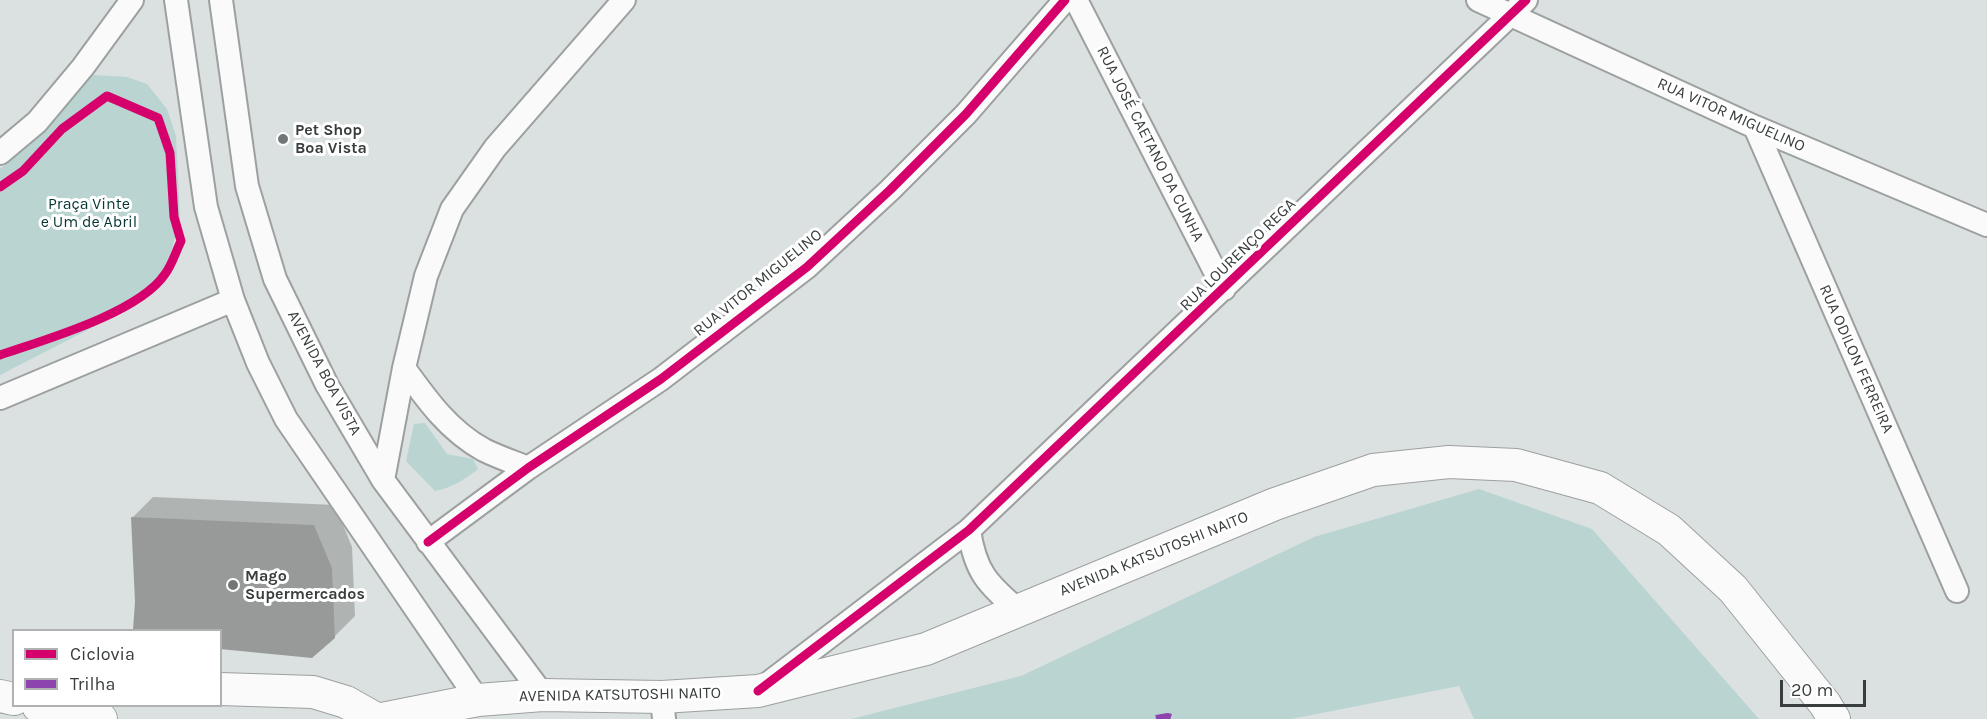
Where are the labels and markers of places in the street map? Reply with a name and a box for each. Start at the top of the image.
place label: Pet Shop Boa Vista [295,120,367,158]
marker: Pet Shop Boa Vista [276,132,290,146]
place label: Mago Supermercados [245,566,365,604]
marker: Mago Supermercados [226,578,240,592]

